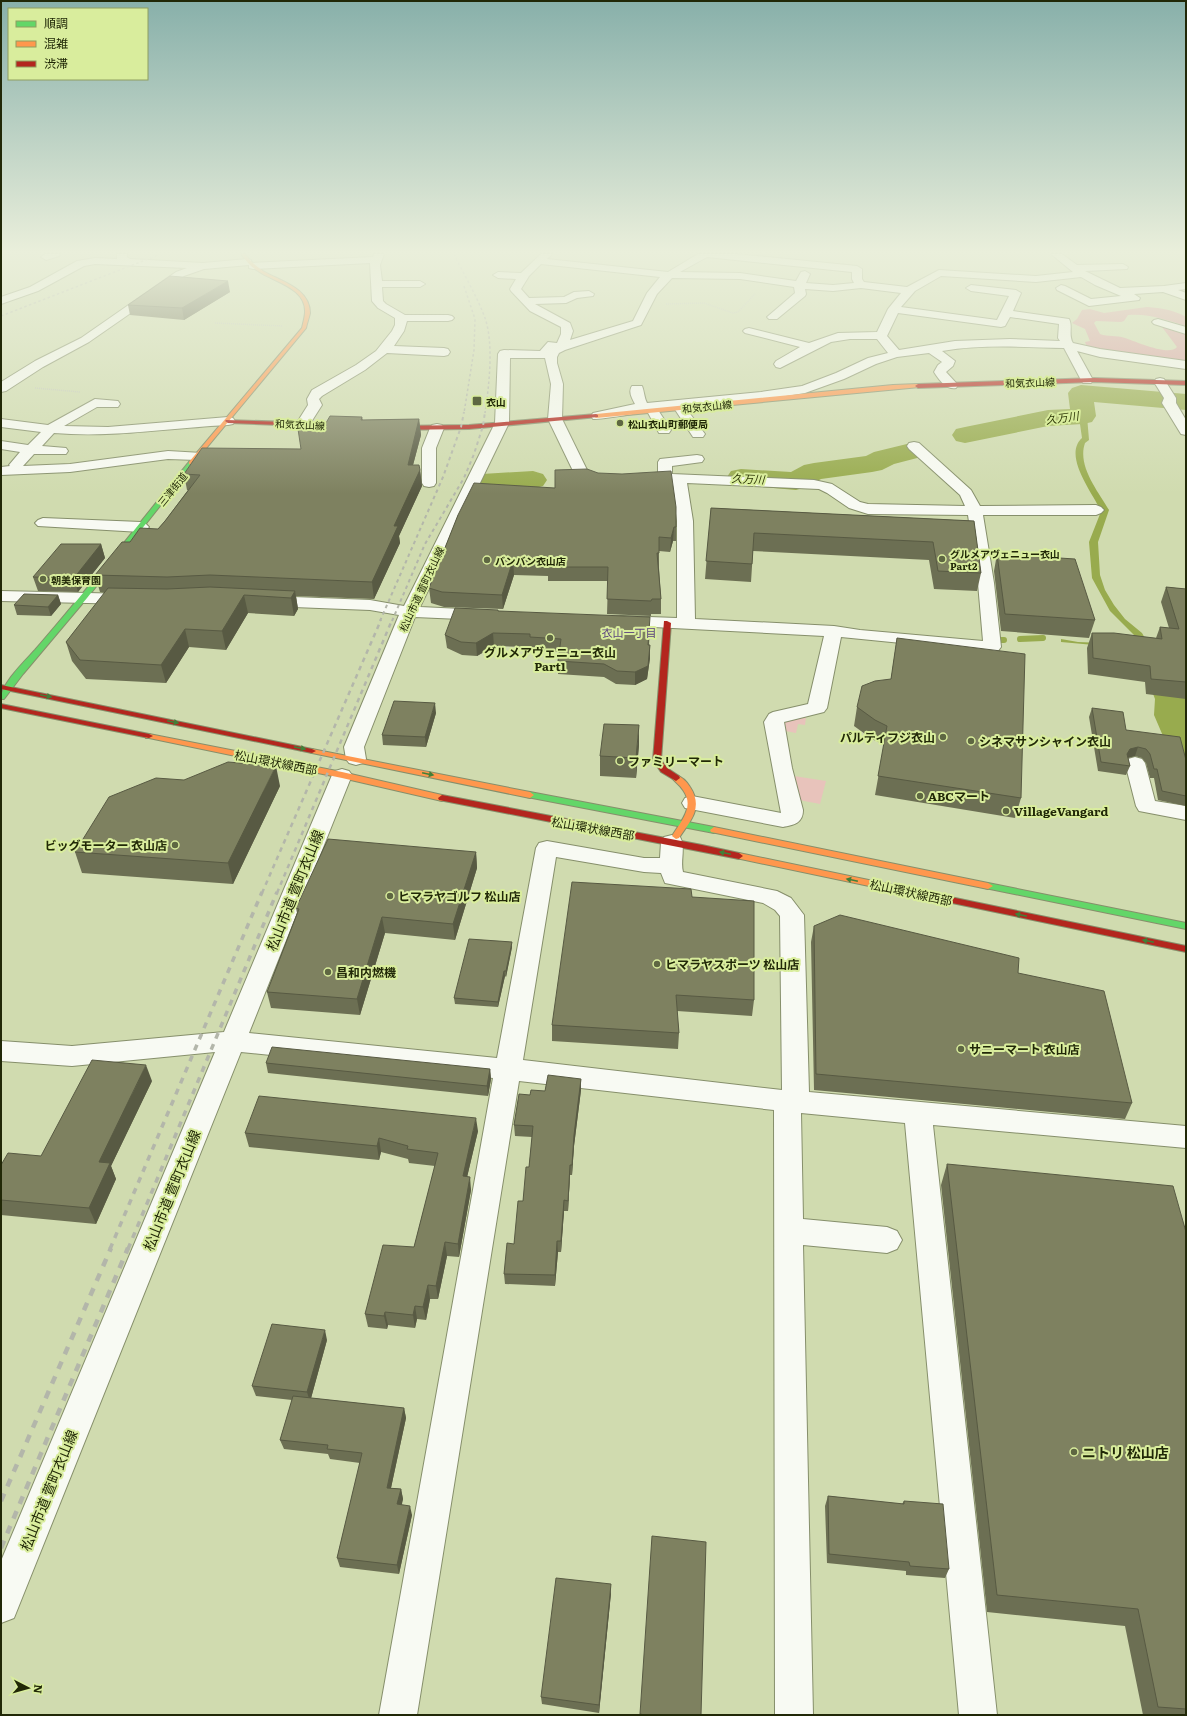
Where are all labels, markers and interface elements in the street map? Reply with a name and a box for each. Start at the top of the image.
legend [8,8,148,80]
text: 順調 [44,14,68,32]
text: 混雑 [44,34,68,52]
text: 渋滞 [44,54,68,72]
street label: 和気衣山線 [1005,374,1055,390]
place label: 衣山 [486,394,506,409]
marker: 衣山 [471,395,483,407]
street label: 和気衣山線 [681,396,733,416]
water label: 久万川 [1045,407,1080,427]
street label: 和気衣山線 [275,415,325,433]
place label: 松山衣山町郵便局 [628,416,708,431]
marker: 松山衣山町郵便局 [615,418,625,428]
street label: 三津街道 [154,469,190,509]
water label: 久万川 [731,469,766,487]
street label: 松山市道 萱町衣山線 [395,544,447,634]
place label: グルメアヴェニュー衣山 Part2 [950,546,1060,573]
place label: バンバン衣山店 [495,553,566,568]
marker: グルメアヴェニュー衣山 Part2 [937,554,947,564]
marker: バンバン衣山店 [482,555,492,565]
place label: 朝美保育園 [51,572,101,587]
marker: 朝美保育園 [38,574,48,584]
district label: 衣山一丁目 [602,624,657,640]
marker: グルメアヴェニュー衣山 Part1 [545,633,555,643]
place label: グルメアヴェニュー衣山 Part1 [484,643,616,675]
one-way arrow [39,693,52,699]
one-way arrow [167,719,179,725]
place label: パルティフジ衣山 [840,728,935,746]
marker: パルティフジ衣山 [938,732,948,742]
place label: シネマサンシャイン衣山 [979,732,1111,750]
marker: シネマサンシャイン衣山 [966,736,976,746]
street label: 松山環状線西部 [233,745,319,779]
one-way arrow [294,745,306,751]
place label: ファミリーマート [628,752,724,770]
marker: ファミリーマート [615,756,625,766]
one-way arrow [422,771,434,777]
place label: ABCマート [928,787,990,805]
marker: ABCマート [915,791,925,801]
place label: VillageVangard [1014,802,1108,820]
marker: VillageVangard [1001,806,1011,816]
street label: 松山環状線西部 [550,812,636,844]
street label: 松山市道 萱町衣山線 [261,827,327,953]
place label: ビッグモーター 衣山店 [45,836,167,854]
marker: ビッグモーター 衣山店 [170,840,180,850]
one-way arrow [719,850,731,856]
street label: 松山環状線西部 [868,874,954,910]
one-way arrow [846,876,858,882]
place label: ヒマラヤゴルフ 松山店 [398,887,520,905]
marker: ヒマラヤゴルフ 松山店 [385,891,395,901]
one-way arrow [1014,911,1027,917]
one-way arrow [1142,938,1154,944]
place label: ヒマラヤスポーツ 松山店 [665,955,799,973]
marker: ヒマラヤスポーツ 松山店 [652,959,662,969]
place label: 昌和内燃機 [336,963,396,981]
marker: 昌和内燃機 [323,967,333,977]
place label: サニーマート 衣山店 [969,1040,1079,1058]
marker: サニーマート 衣山店 [956,1044,966,1054]
street label: 松山市道 萱町衣山線 [138,1127,204,1253]
street label: 松山市道 萱町衣山線 [15,1427,81,1553]
place label: ニトリ 松山店 [1082,1442,1169,1462]
marker: ニトリ 松山店 [1069,1447,1079,1457]
north arrow [8,1668,48,1708]
text: N [31,1684,47,1695]

